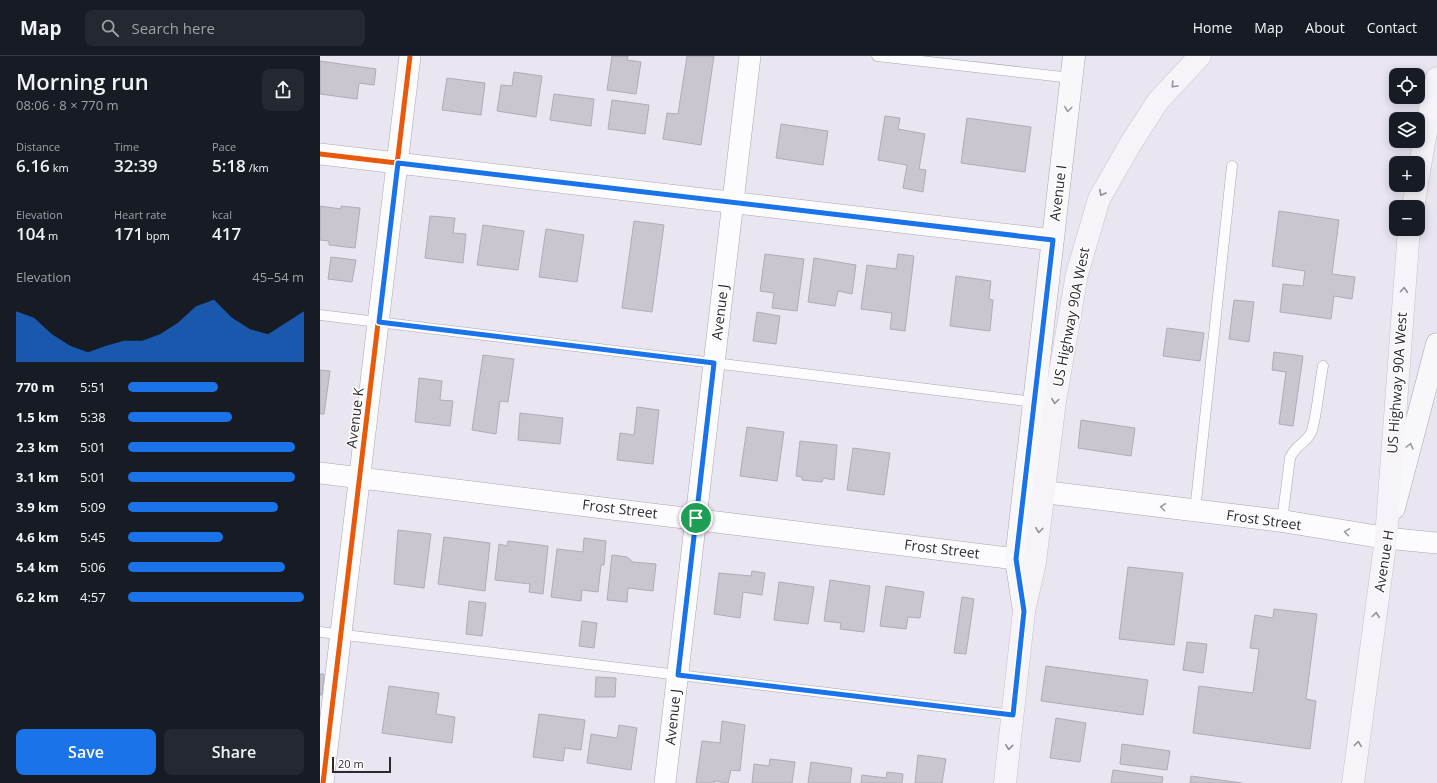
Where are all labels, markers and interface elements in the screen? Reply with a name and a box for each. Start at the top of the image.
search box [85,10,365,46]
text: Map [20,15,61,41]
icon: search [99,17,121,39]
text: Search here [131,18,215,38]
text: Home [1193,18,1232,37]
text: Map [1254,18,1283,37]
text: About [1305,18,1345,37]
text: Contact [1367,18,1417,37]
text: Morning run [16,66,149,96]
map controls [1389,68,1425,236]
button: locate [1389,68,1425,104]
button: share [262,69,304,111]
one-way arrow [1171,80,1178,87]
text: 08:06 · 8 × 770 m [16,96,119,114]
one-way arrow [1064,106,1073,112]
button: layers [1389,112,1425,148]
text: Distance [16,139,60,154]
text: Time [114,139,139,154]
text: Pace [212,139,236,154]
text: 6.16 [16,154,50,177]
text: 32:39 [114,154,158,177]
text: 5:18 [212,154,246,177]
button: + [1389,156,1425,192]
text: km [50,160,69,175]
text: /km [246,160,269,175]
street label: Avenue I [1045,164,1070,222]
one-way arrow [1100,189,1107,196]
button: − [1389,200,1425,236]
text: Elevation [16,207,63,222]
text: Heart rate [114,207,166,222]
text: kcal [212,207,232,222]
text: 104 [16,222,45,245]
text: 171 [114,222,143,245]
text: 417 [212,222,241,245]
text: m [45,228,58,243]
text: bpm [143,228,170,243]
street label: US Highway 90A West [1048,245,1093,388]
text: Elevation [16,268,71,286]
text: 45–54 m [252,268,304,286]
street label: Avenue J [707,283,732,341]
one-way arrow [1399,286,1408,293]
street label: US Highway 90A West [1382,312,1411,454]
text: 770 m [16,378,54,396]
text: 5:51 [80,378,106,396]
street label: Avenue K [341,386,368,449]
one-way arrow [1051,398,1060,404]
text: 1.5 km [16,408,59,426]
text: 5:38 [80,408,106,426]
text: 2.3 km [16,438,59,456]
text: 5:01 [80,438,106,456]
one-way arrow [1405,443,1414,450]
text: 3.1 km [16,468,59,486]
text: 5:01 [80,468,106,486]
street label: Frost Street [581,494,659,523]
text: 3.9 km [16,498,59,516]
text: 5:09 [80,498,106,516]
pin [679,501,713,535]
one-way arrow [1160,502,1166,511]
street label: Frost Street [1225,505,1303,534]
icon: arrive [685,507,707,529]
one-way arrow [1035,527,1044,533]
text: 4.6 km [16,528,59,546]
text: 5:45 [80,528,106,546]
one-way arrow [1344,528,1351,537]
street label: Avenue H [1369,528,1398,593]
street label: Frost Street [903,534,981,563]
text: 5.4 km [16,558,59,576]
text: 5:06 [80,558,106,576]
text: 6.2 km [16,588,59,606]
text: 4:57 [80,588,106,606]
one-way arrow [1371,612,1380,619]
street label: Avenue J [660,688,685,746]
button: Save [16,729,156,775]
button: Share [164,729,304,775]
one-way arrow [1354,741,1363,747]
one-way arrow [1005,744,1014,750]
scale bar [332,755,391,774]
text: 20 m [338,756,364,771]

